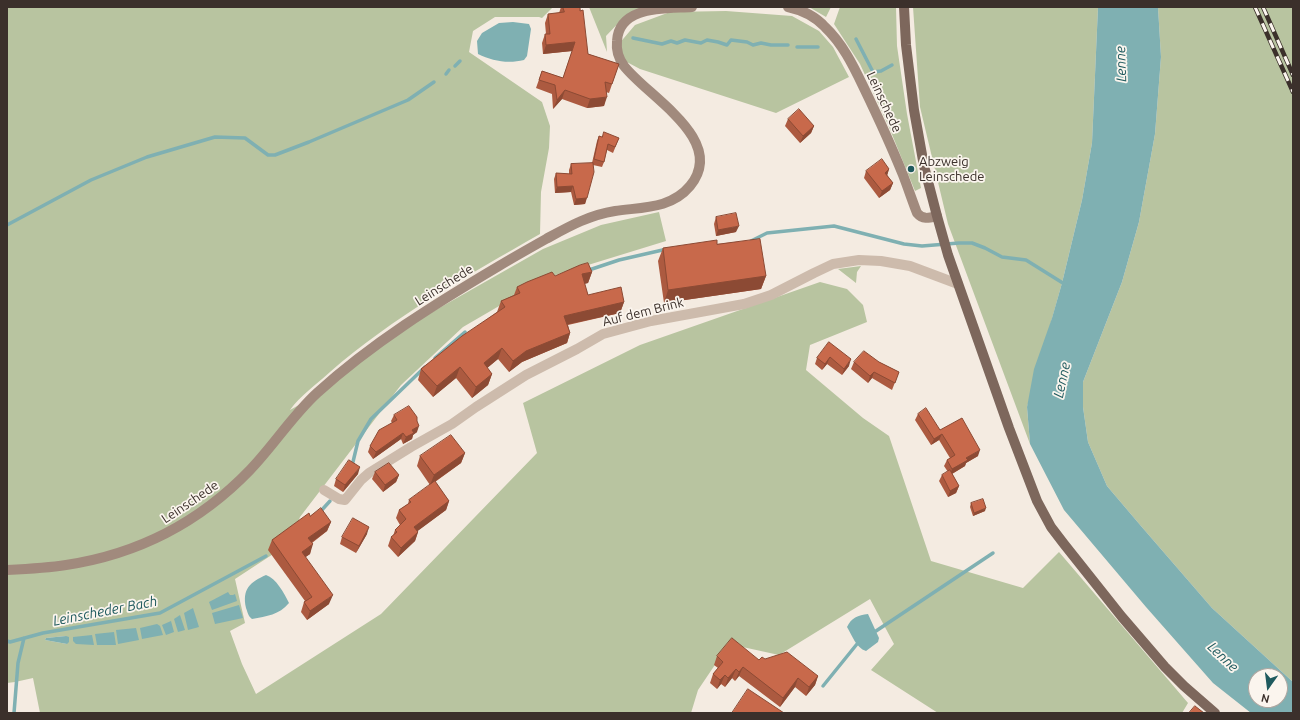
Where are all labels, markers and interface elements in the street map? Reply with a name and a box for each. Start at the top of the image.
water label: Lenne [1112,46,1130,82]
street label: Leinschede [863,69,905,135]
place label: Abzweig Leinschede [919,154,984,185]
marker: Abzweig Leinschede [906,164,916,174]
street label: Leinschede [412,261,476,309]
street label: Auf dem Brink [601,294,685,330]
water label: Lenne [1050,361,1074,399]
street label: Leinschede [159,477,221,527]
water label: Leinscheder Bach [51,593,159,629]
water label: Lenne [1204,639,1242,675]
north arrow [1248,668,1288,708]
text: N [1260,692,1271,705]

